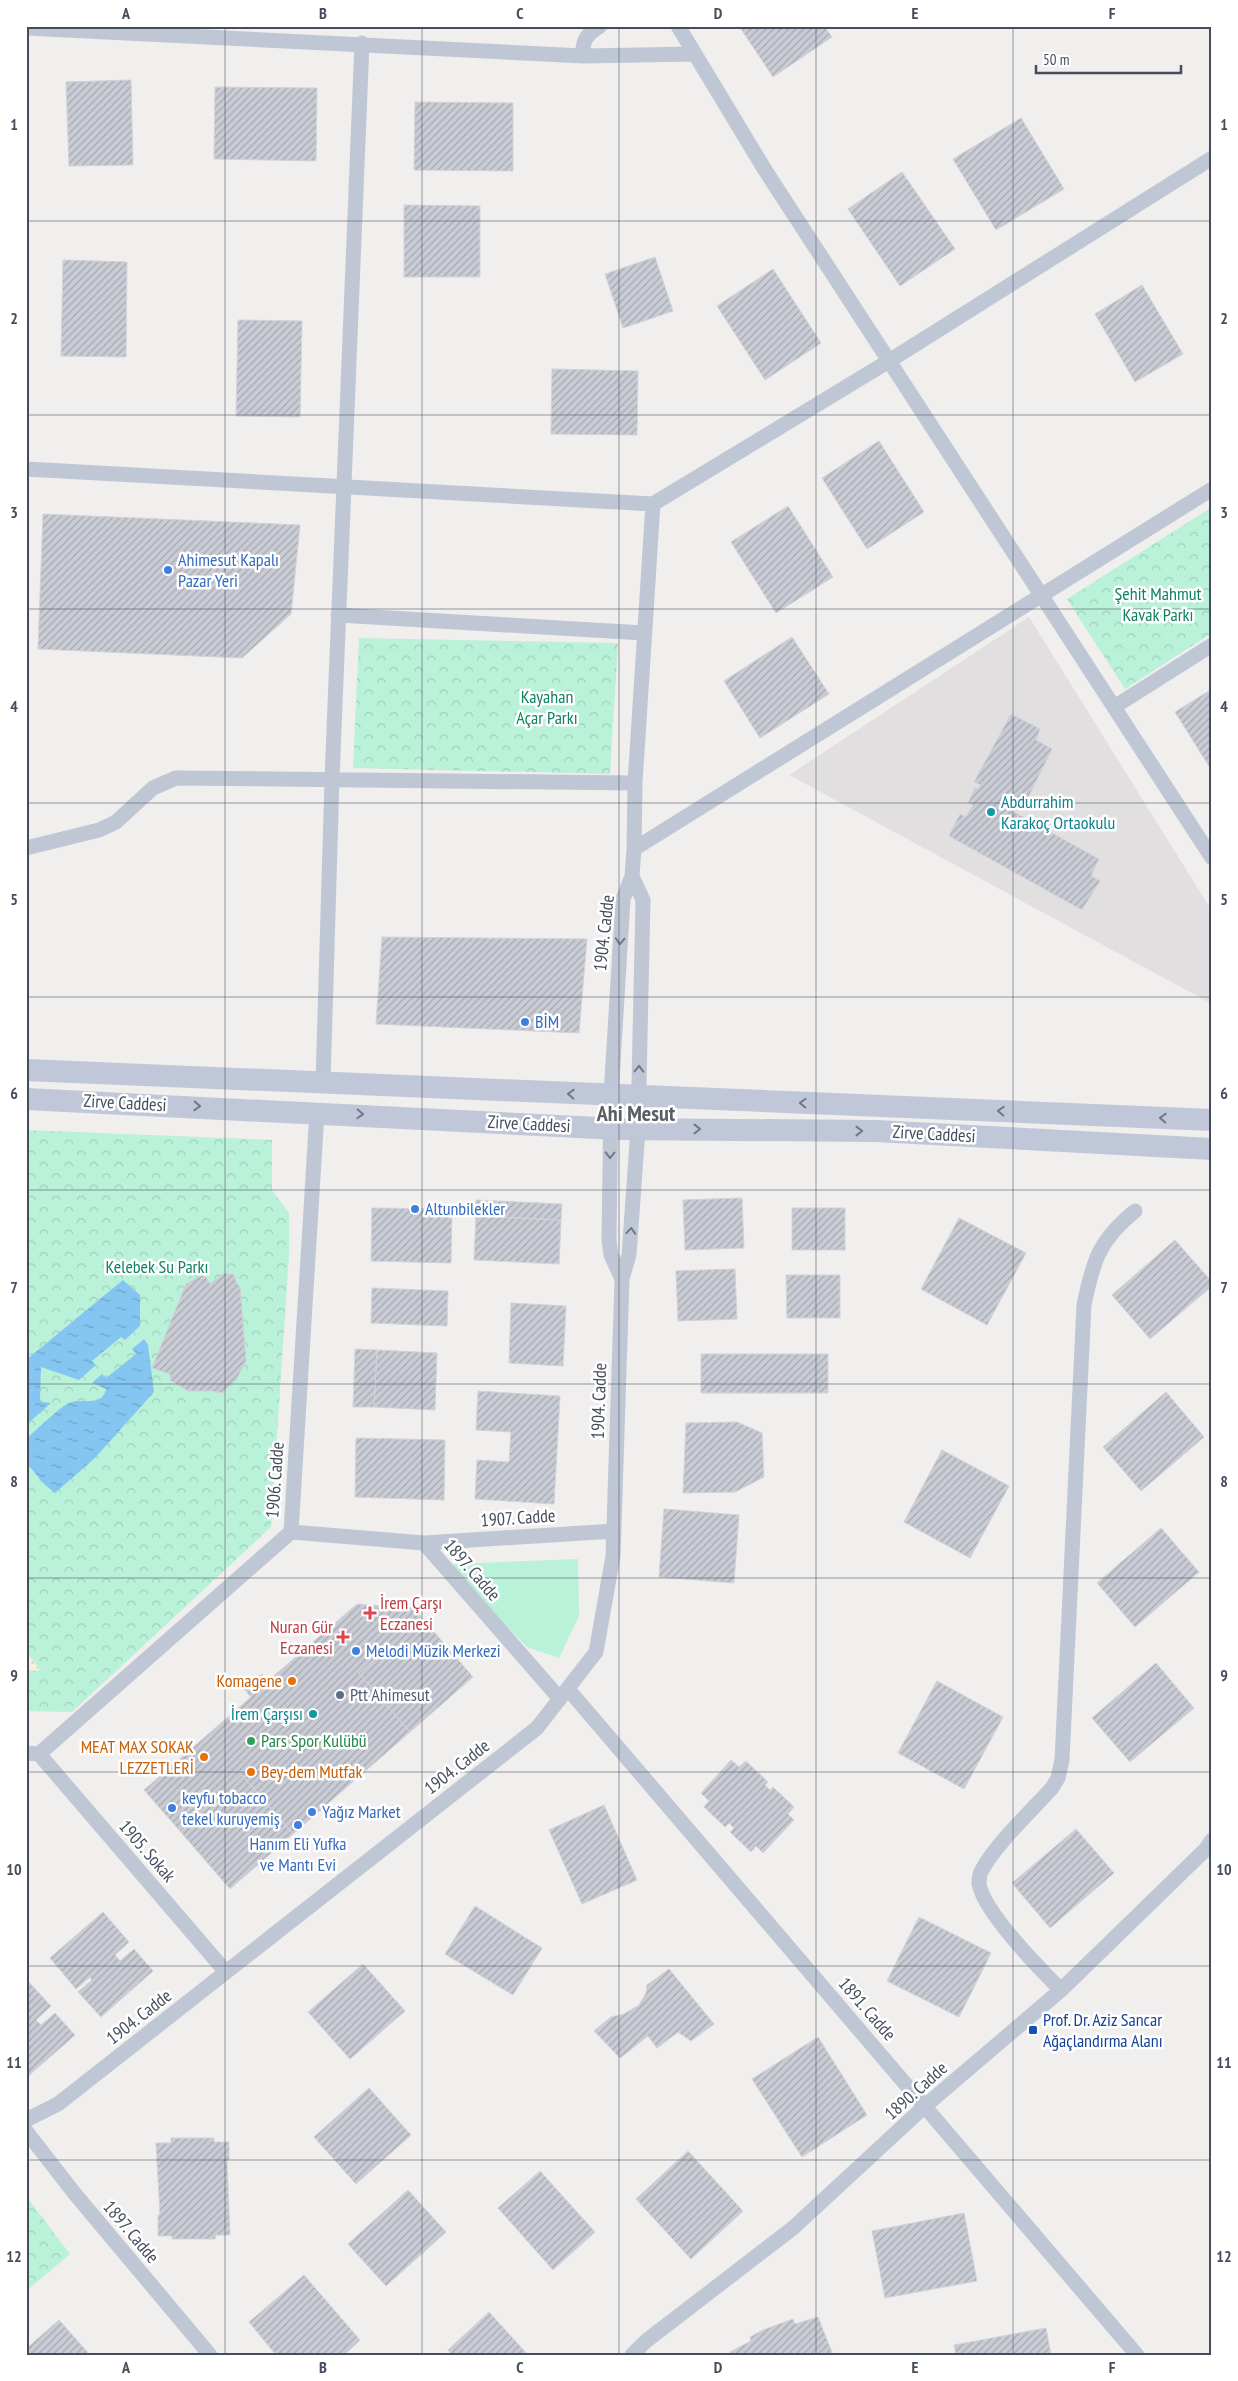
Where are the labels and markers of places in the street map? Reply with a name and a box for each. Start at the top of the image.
place label: Ahimesut Kapalı Pazar Yeri [178,548,279,592]
marker: Ahimesut Kapalı Pazar Yeri [162,564,174,576]
place label: Abdurrahim Karakoç Ortaokulu [1001,790,1115,834]
marker: Abdurrahim Karakoç Ortaokulu [985,806,997,818]
place label: BİM [535,1010,559,1033]
marker: BİM [519,1016,531,1028]
place label: Altunbilekler [425,1197,505,1220]
marker: Altunbilekler [409,1203,421,1215]
place label: İrem Çarşı Eczanesi [380,1591,442,1635]
marker: İrem Çarşı Eczanesi [364,1607,376,1619]
place label: Nuran Gür Eczanesi [270,1615,333,1659]
marker: Nuran Gür Eczanesi [337,1631,349,1643]
place label: Melodi Müzik Merkezi [366,1639,501,1662]
marker: Melodi Müzik Merkezi [350,1645,362,1657]
place label: Komagene [217,1669,282,1692]
marker: Komagene [286,1675,298,1687]
place label: Ptt Ahimesut [350,1683,430,1706]
marker: Ptt Ahimesut [334,1689,346,1701]
place label: İrem Çarşısı [231,1702,303,1725]
marker: İrem Çarşısı [307,1708,319,1720]
place label: Pars Spor Kulübü [261,1729,367,1752]
place label: MEAT MAX SOKAK LEZZETLERİ [81,1735,194,1779]
marker: Pars Spor Kulübü [245,1735,257,1747]
marker: MEAT MAX SOKAK LEZZETLERİ [198,1751,210,1763]
place label: Bey-dem Mutfak [261,1760,362,1783]
marker: Bey-dem Mutfak [245,1766,257,1778]
place label: keyfu tobacco tekel kuruyemiş [182,1786,280,1830]
place label: Yağız Market [322,1800,401,1823]
marker: keyfu tobacco tekel kuruyemiş [166,1802,178,1814]
marker: Yağız Market [306,1806,318,1818]
marker: Hanım Eli Yufka ve Mantı Evi [292,1819,304,1831]
place label: Hanım Eli Yufka ve Mantı Evi [249,1832,347,1876]
place label: Prof. Dr. Aziz Sancar Ağaçlandırma Alanı [1043,2008,1163,2052]
marker: Prof. Dr. Aziz Sancar Ağaçlandırma Alanı [1027,2024,1039,2036]

